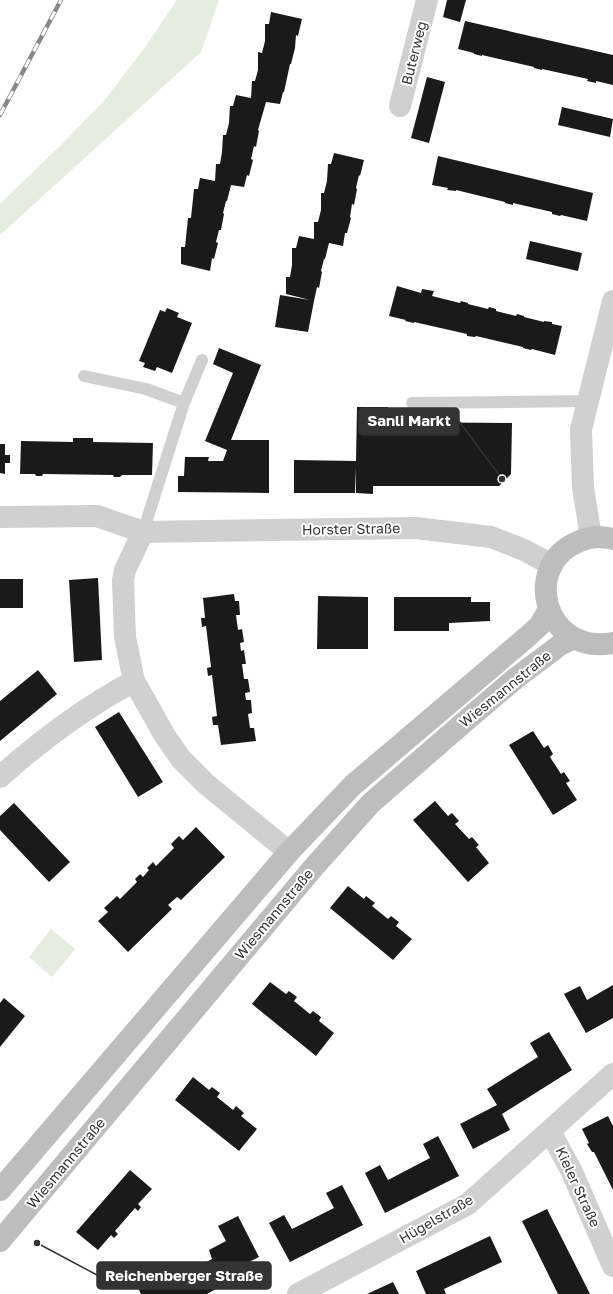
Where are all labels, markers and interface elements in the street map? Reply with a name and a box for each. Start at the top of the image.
street label: Buterweg [397,19,430,87]
callout: Sanli Markt [359,408,459,435]
text: Sanli Markt [367,411,451,429]
street label: Horster Straße [302,519,400,538]
street label: Wiesmannstraße [456,647,554,731]
street label: Wiesmannstraße [231,865,316,962]
street label: Wiesmannstraße [23,1114,108,1211]
street label: Kieler Straße [552,1144,604,1230]
street label: Hügelstraße [396,1191,476,1247]
callout: Reichenberger Straße [97,1262,271,1289]
text: Reichenberger Straße [105,1266,263,1284]

